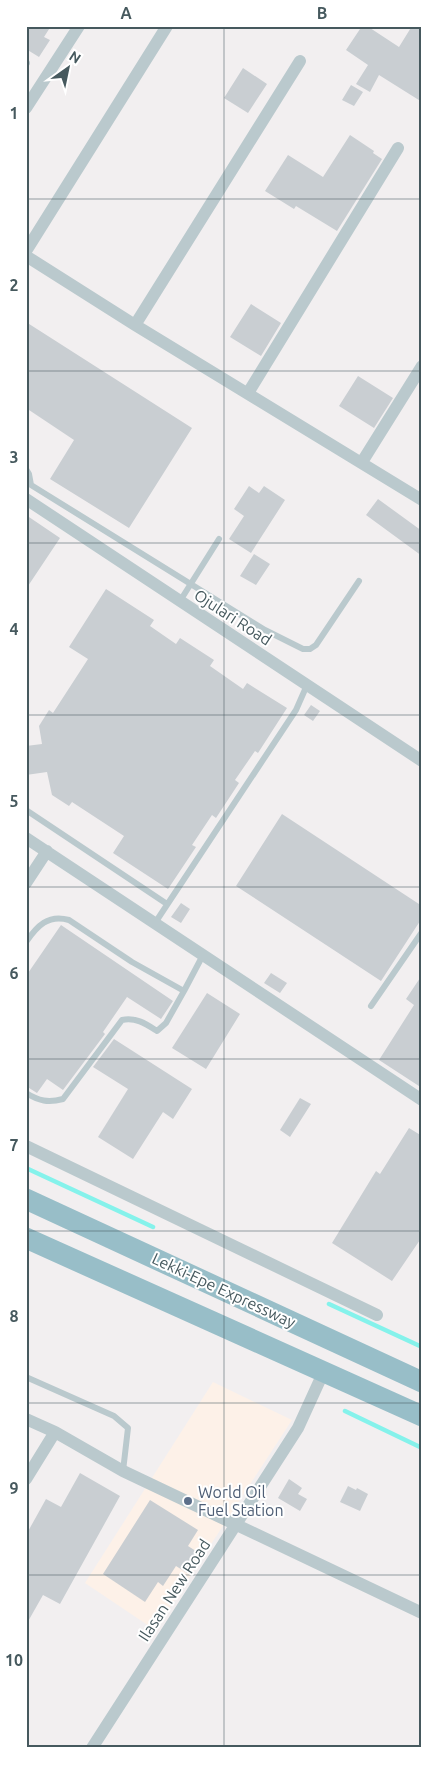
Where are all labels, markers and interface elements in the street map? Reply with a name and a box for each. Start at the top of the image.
text: A [120,4,132,22]
text: B [317,4,327,22]
north arrow [42,42,92,92]
text: N [66,48,84,67]
text: 1 [9,104,19,122]
text: 2 [9,276,19,294]
text: 3 [9,448,19,466]
street label: Ojulari Road [191,585,275,649]
text: 4 [9,620,19,638]
text: 5 [9,792,19,810]
text: 6 [9,964,19,982]
text: 7 [9,1136,19,1154]
street label: Lekki-Epe Expressway [149,1249,299,1331]
text: 8 [9,1307,19,1325]
text: 9 [9,1479,19,1497]
place label: World Oil Fuel Station [198,1483,284,1519]
marker: World Oil Fuel Station [182,1495,194,1507]
street label: Ilasan New Road [134,1536,214,1644]
text: 10 [5,1651,23,1669]

